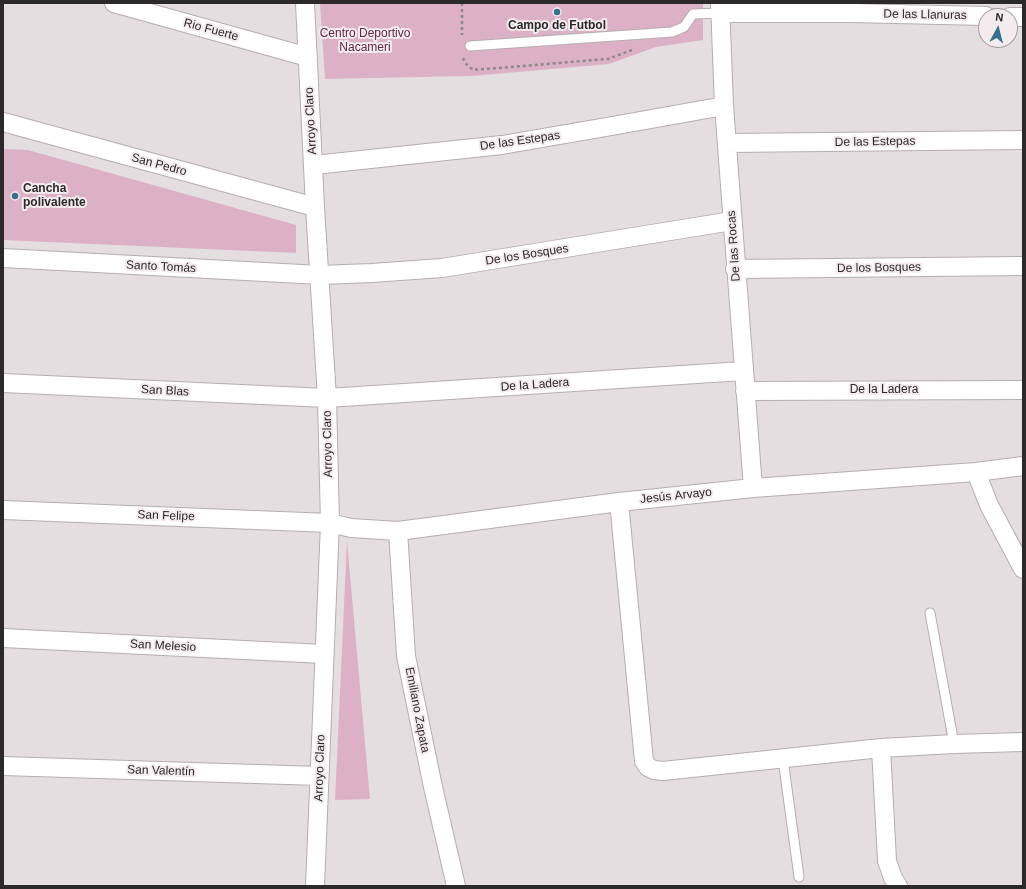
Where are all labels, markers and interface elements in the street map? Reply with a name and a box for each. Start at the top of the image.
marker: Campo de Futbol [552,7,562,17]
street label: De las Llanuras [883,7,967,23]
north arrow [978,8,1018,48]
text: N [995,11,1004,24]
street label: Rio Fuerte [182,16,240,44]
place label: Campo de Futbol [508,19,606,33]
park label: Centro Deportivo Nacameri [320,27,410,55]
street label: Arroyo Claro [302,87,320,155]
street label: De las Estepas [479,128,561,154]
street label: De las Estepas [835,134,915,150]
street label: San Pedro [130,151,188,179]
place label: Cancha polivalente [23,182,86,210]
marker: Cancha polivalente [10,191,20,201]
street label: De las Rocas [724,210,744,282]
street label: De los Bosques [484,241,570,269]
street label: Santo Tomás [126,258,196,276]
street label: De los Bosques [837,260,921,276]
street label: De la Ladera [500,375,570,395]
street label: San Blas [141,383,189,399]
street label: De la Ladera [850,383,918,397]
street label: Arroyo Claro [320,410,336,478]
street label: Jesús Arvayo [639,485,713,507]
street label: San Felipe [137,508,195,524]
street label: San Melesio [130,637,196,655]
street label: Emiliano Zapata [402,666,432,754]
street label: Arroyo Claro [312,734,328,802]
street label: San Valentín [127,763,195,779]

